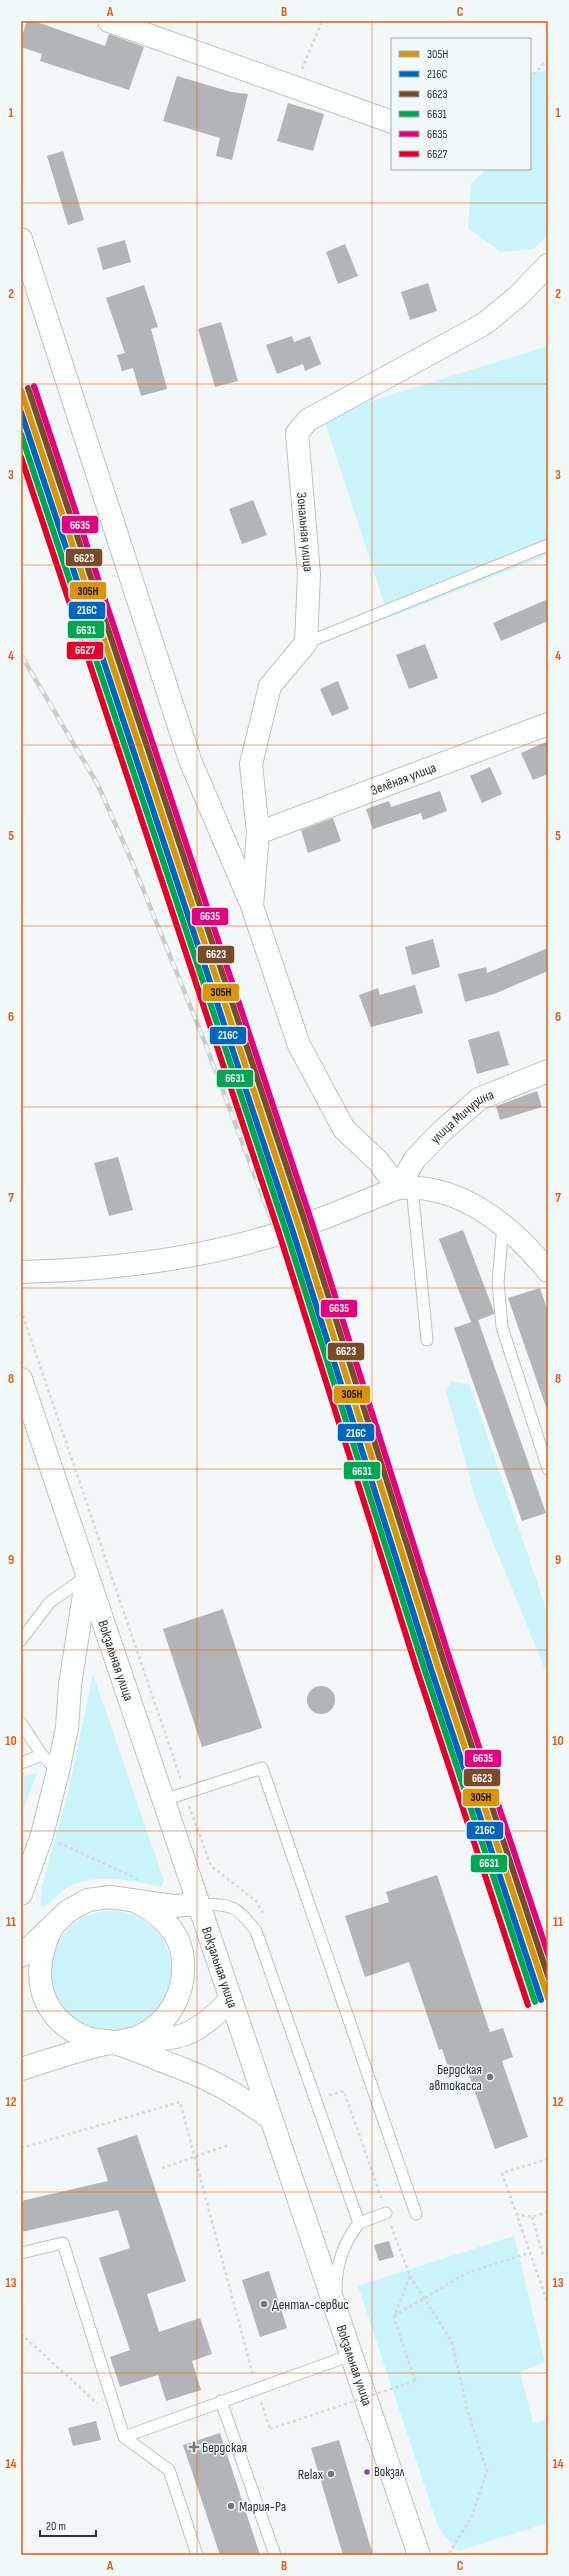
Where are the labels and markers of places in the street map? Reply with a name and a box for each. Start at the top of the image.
place label: Бердская автокасса [429,2061,482,2094]
marker: Бердская автокасса [485,2072,495,2082]
place label: Дентал-сервис [272,2296,349,2313]
marker: Дентал-сервис [259,2299,269,2309]
place label: Бердская [202,2439,247,2456]
marker: Бердская [189,2442,199,2452]
place label: Вокзал [374,2464,405,2480]
place label: Relax [298,2466,324,2483]
marker: Вокзал [362,2467,372,2477]
marker: Relax [326,2469,336,2479]
place label: Мария-Ра [239,2498,286,2515]
marker: Мария-Ра [226,2501,236,2511]

